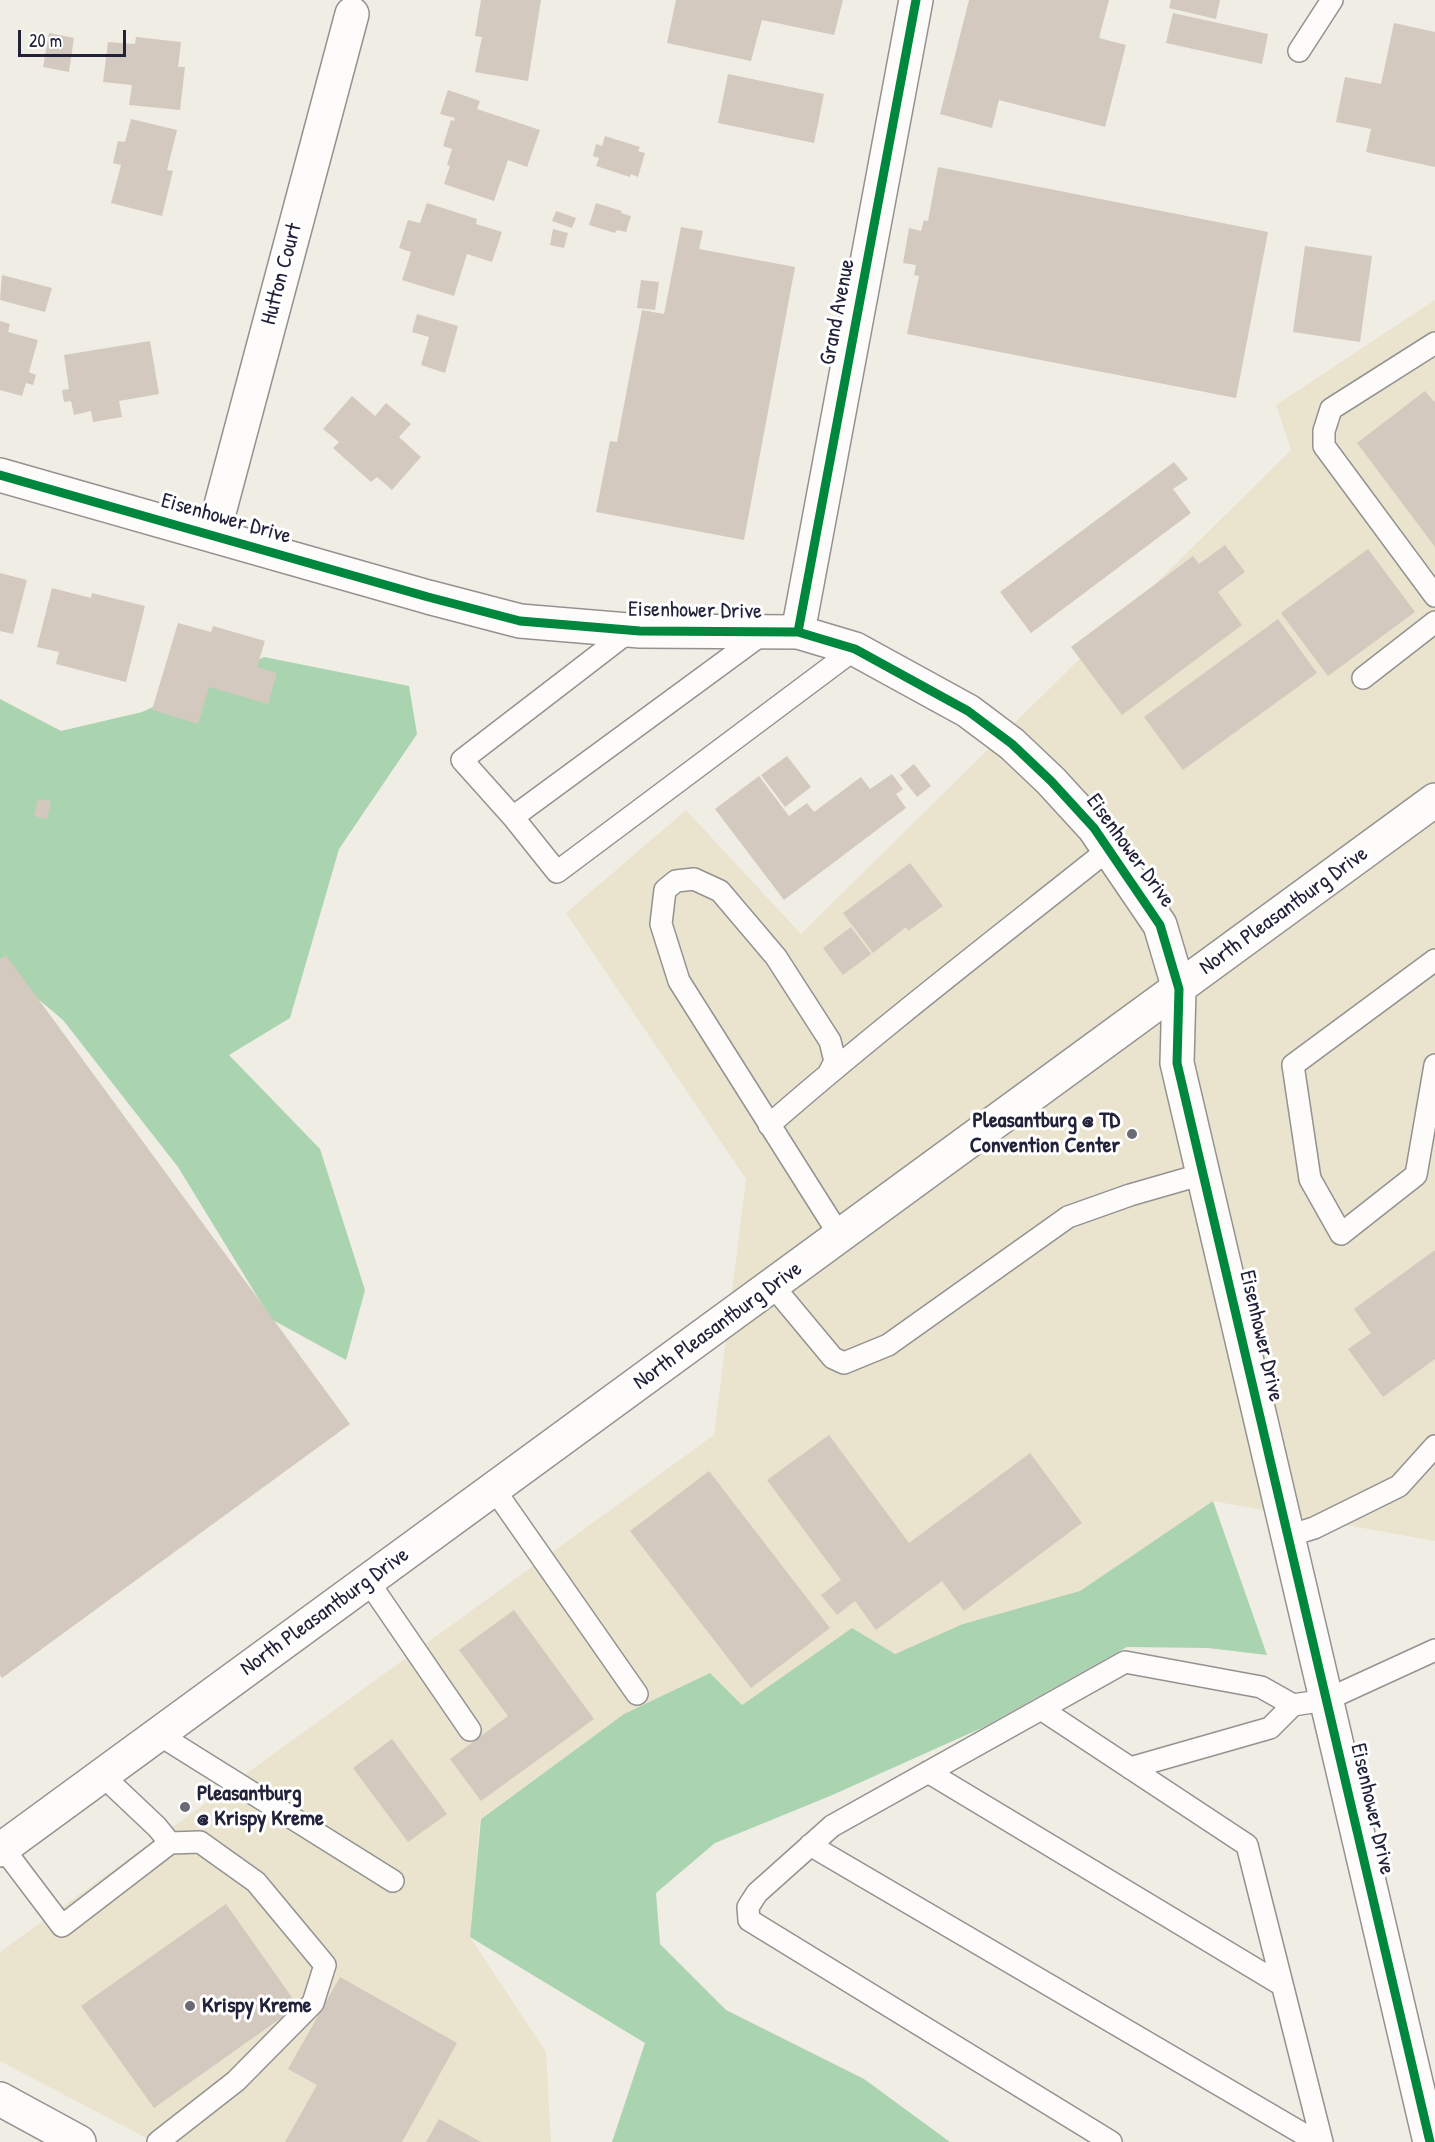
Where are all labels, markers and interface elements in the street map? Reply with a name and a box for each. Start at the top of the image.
scale bar [21,18,129,56]
text: 20 m [29,28,62,53]
street label: Hutton Court [256,220,308,328]
street label: Grand Avenue [815,257,861,367]
street label: Eisenhower Drive [158,488,294,550]
street label: Eisenhower Drive [628,597,762,625]
street label: Eisenhower Drive [1080,789,1180,913]
street label: North Pleasantburg Drive [1195,841,1373,981]
place label: Pleasantburg @ TD Convention Center [970,1108,1120,1160]
marker: Pleasantburg @ TD Convention Center [1125,1127,1139,1141]
street label: North Pleasantburg Drive [629,1256,807,1396]
street label: Eisenhower Drive [1233,1268,1289,1404]
street label: North Pleasantburg Drive [236,1542,414,1682]
street label: Eisenhower Drive [1344,1741,1400,1877]
place label: Pleasantburg @ Krispy Kreme [197,1781,324,1832]
marker: Pleasantburg @ Krispy Kreme [178,1800,192,1814]
place label: Krispy Kreme [202,1993,312,2019]
marker: Krispy Kreme [183,1999,197,2013]

